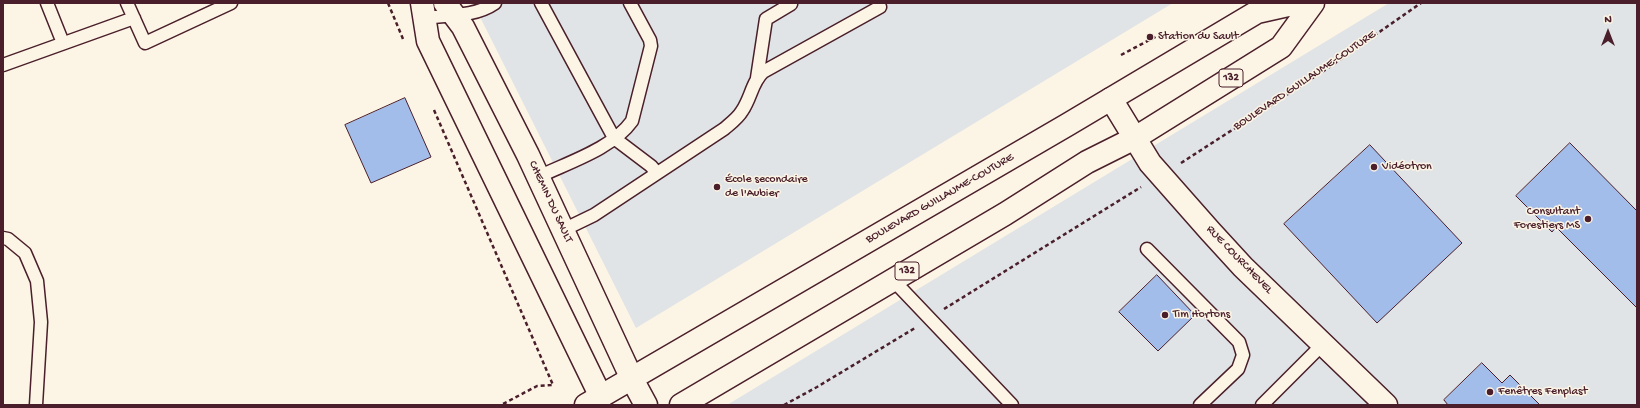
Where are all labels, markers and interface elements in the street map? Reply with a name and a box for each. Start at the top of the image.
north arrow [1588,12,1628,52]
text: N [1604,14,1612,26]
street label: BOULEVARD GUILLAUME-COUTURE [1231,28,1379,134]
place label: Station du Sault [1158,30,1238,44]
marker: Station du Sault [1145,32,1155,42]
road number: 132 [1219,69,1243,87]
street label: BOULEVARD GUILLAUME-COUTURE [863,151,1017,247]
street label: CHEMIN DU SAULT [525,159,575,245]
place label: Vidéotron [1382,160,1432,174]
marker: Vidéotron [1369,162,1379,172]
place label: École secondaire de l'Aubier [725,173,808,201]
marker: École secondaire de l'Aubier [712,182,722,192]
place label: Consultant Forestiers MS [1514,205,1580,233]
marker: Consultant Forestiers MS [1583,214,1593,224]
street label: RUE COURCHEVEL [1203,223,1275,297]
road number: 132 [895,262,919,280]
place label: Tim Hortons [1173,308,1230,322]
marker: Tim Hortons [1160,310,1170,320]
place label: Fenêtres Fenplast [1498,385,1587,399]
marker: Fenêtres Fenplast [1485,387,1495,397]

